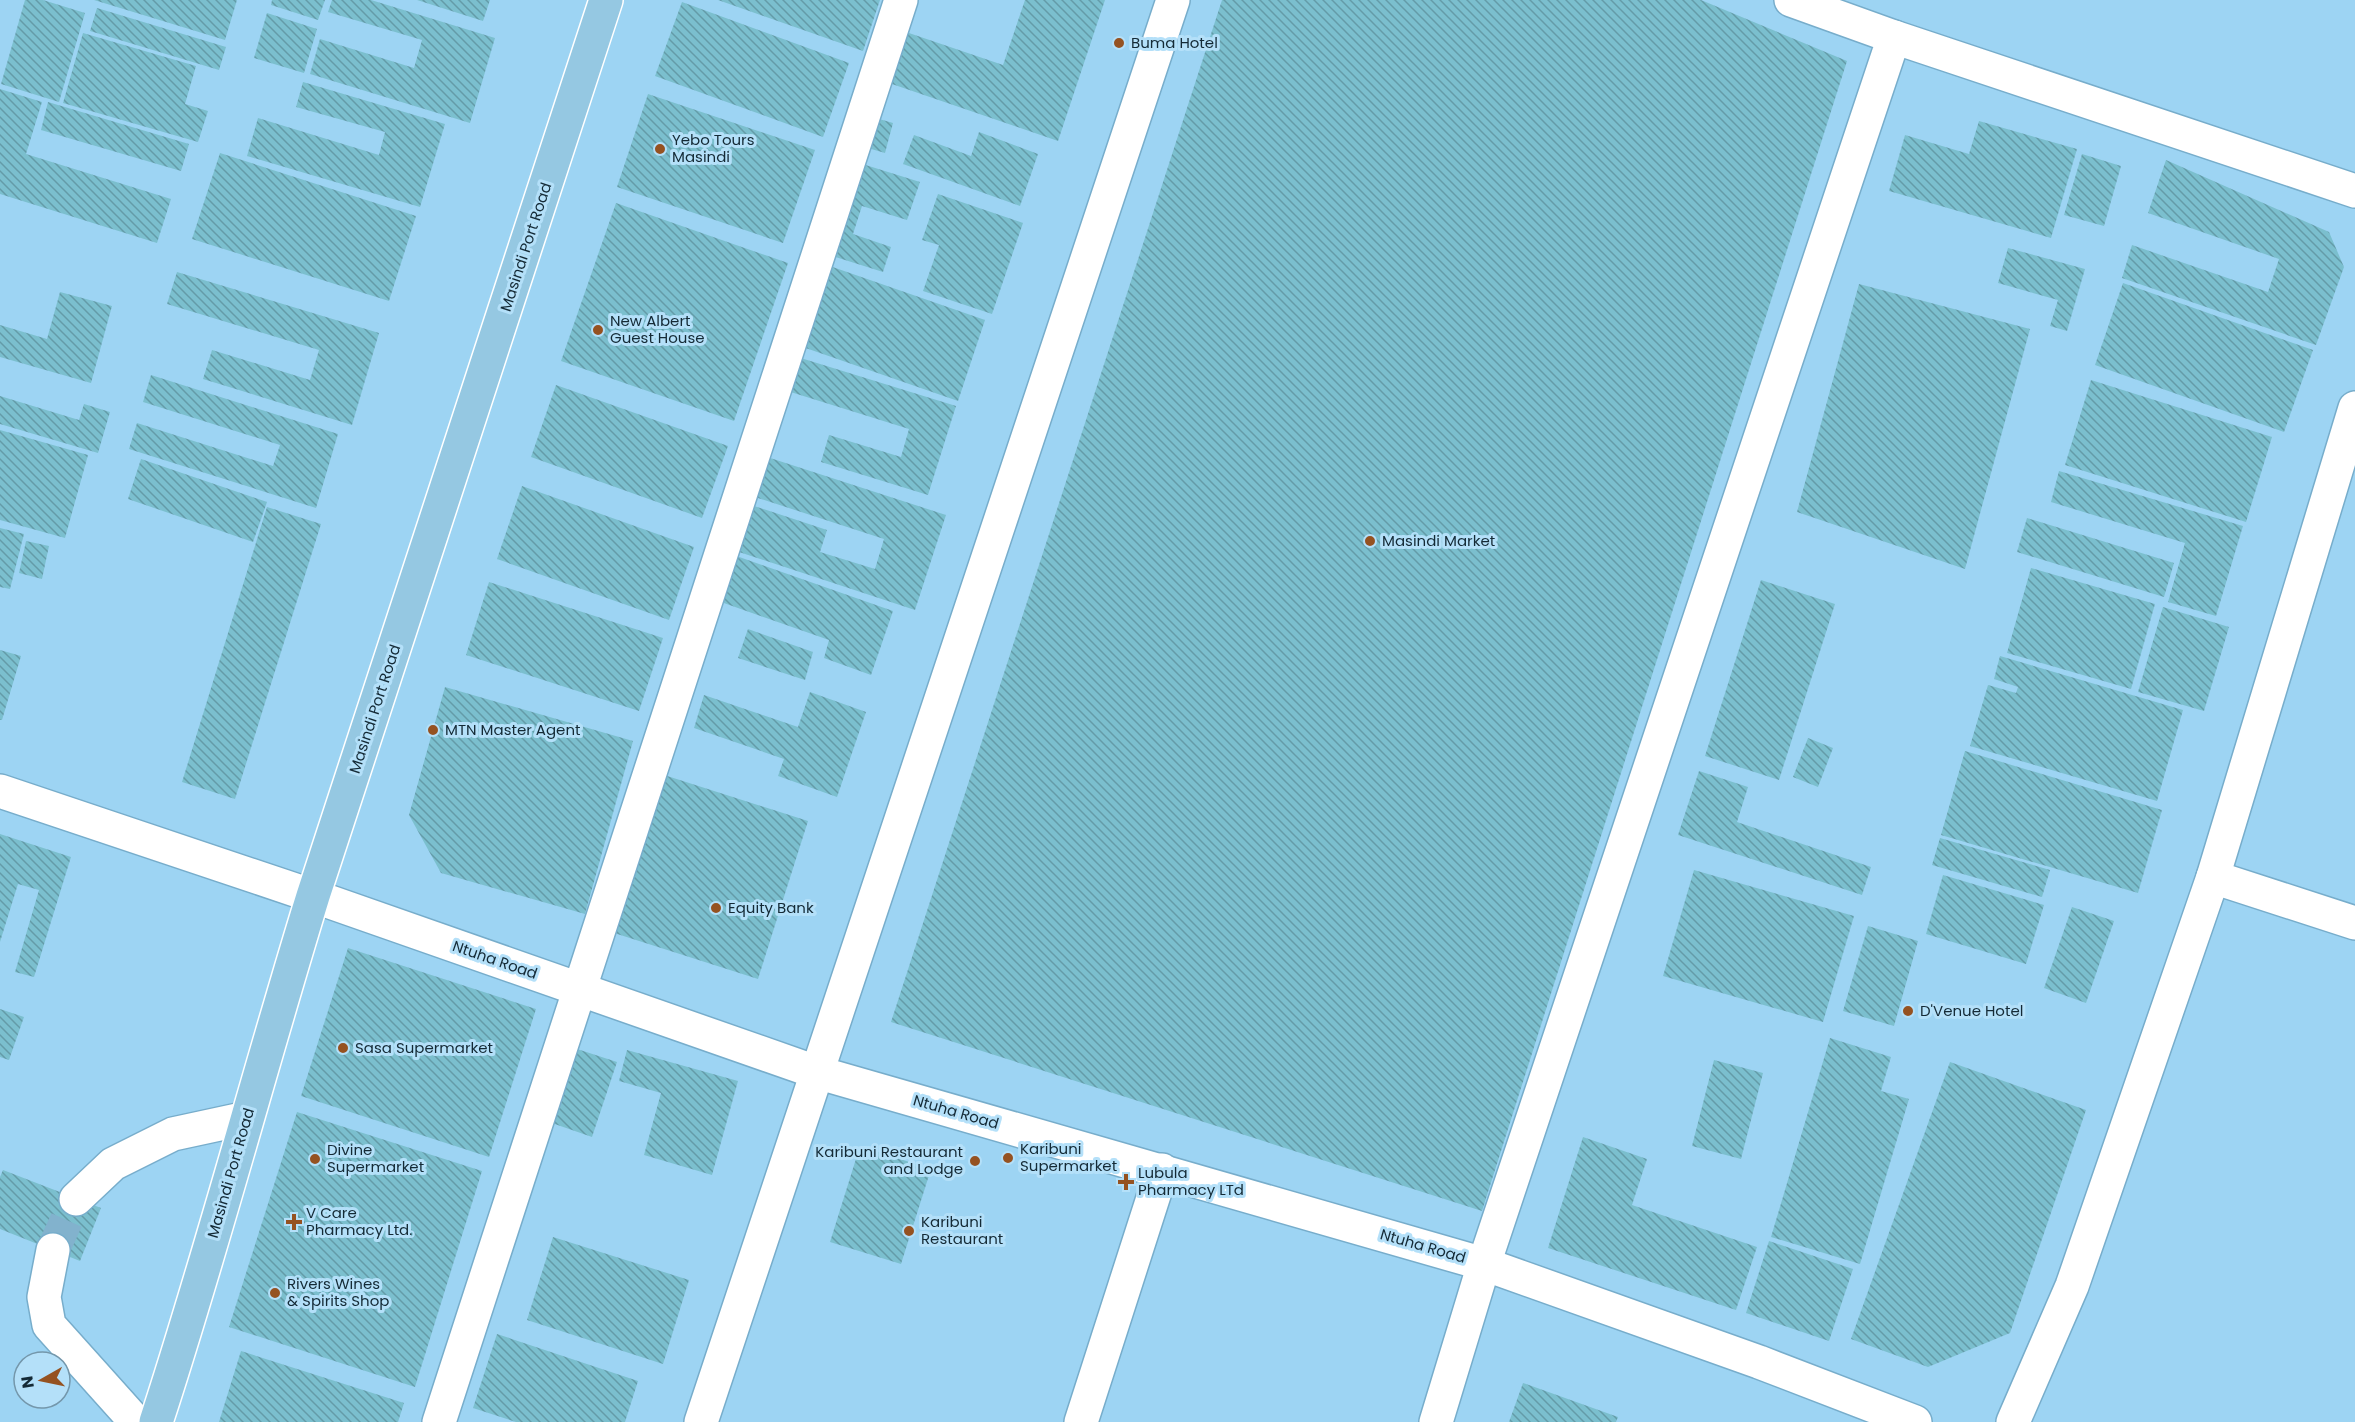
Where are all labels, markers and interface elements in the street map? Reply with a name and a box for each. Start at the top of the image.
place label: Buma Hotel [1131,32,1218,53]
marker: Buma Hotel [1112,36,1126,50]
place label: Yebo Tours Masindi [672,129,755,167]
marker: Yebo Tours Masindi [653,142,667,156]
street label: Masindi Port Road [495,180,556,314]
place label: New Albert Guest House [610,310,705,348]
marker: New Albert Guest House [591,323,605,337]
place label: Masindi Market [1382,530,1495,551]
marker: Masindi Market [1363,534,1377,548]
street label: Masindi Port Road [344,642,405,776]
place label: MTN Master Agent [445,719,580,740]
marker: MTN Master Agent [426,723,440,737]
place label: Equity Bank [728,897,814,918]
marker: Equity Bank [709,901,723,915]
street label: Ntuha Road [450,935,540,984]
place label: D'Venue Hotel [1920,1000,2023,1021]
marker: D'Venue Hotel [1901,1004,1915,1018]
place label: Sasa Supermarket [355,1037,493,1058]
marker: Sasa Supermarket [336,1041,350,1055]
street label: Ntuha Road [911,1089,1002,1134]
street label: Masindi Port Road [202,1105,259,1240]
place label: Karibuni Supermarket [1020,1138,1117,1176]
place label: Divine Supermarket [327,1139,424,1177]
place label: Karibuni Restaurant and Lodge [815,1141,963,1179]
marker: Karibuni Supermarket [1001,1151,1015,1165]
marker: Divine Supermarket [308,1152,322,1166]
marker: Karibuni Restaurant and Lodge [968,1154,982,1168]
place label: Lubula Pharmacy LTd [1138,1162,1244,1200]
marker: Lubula Pharmacy LTd [1119,1175,1133,1189]
place label: V Care Pharmacy Ltd. [306,1202,412,1240]
place label: Karibuni Restaurant [921,1211,1003,1249]
marker: V Care Pharmacy Ltd. [287,1215,301,1229]
street label: Ntuha Road [1378,1223,1469,1268]
marker: Karibuni Restaurant [902,1224,916,1238]
place label: Rivers Wines & Spirits Shop [287,1273,389,1311]
marker: Rivers Wines & Spirits Shop [268,1286,282,1300]
north arrow [12,1350,72,1410]
text: N [15,1375,40,1390]

